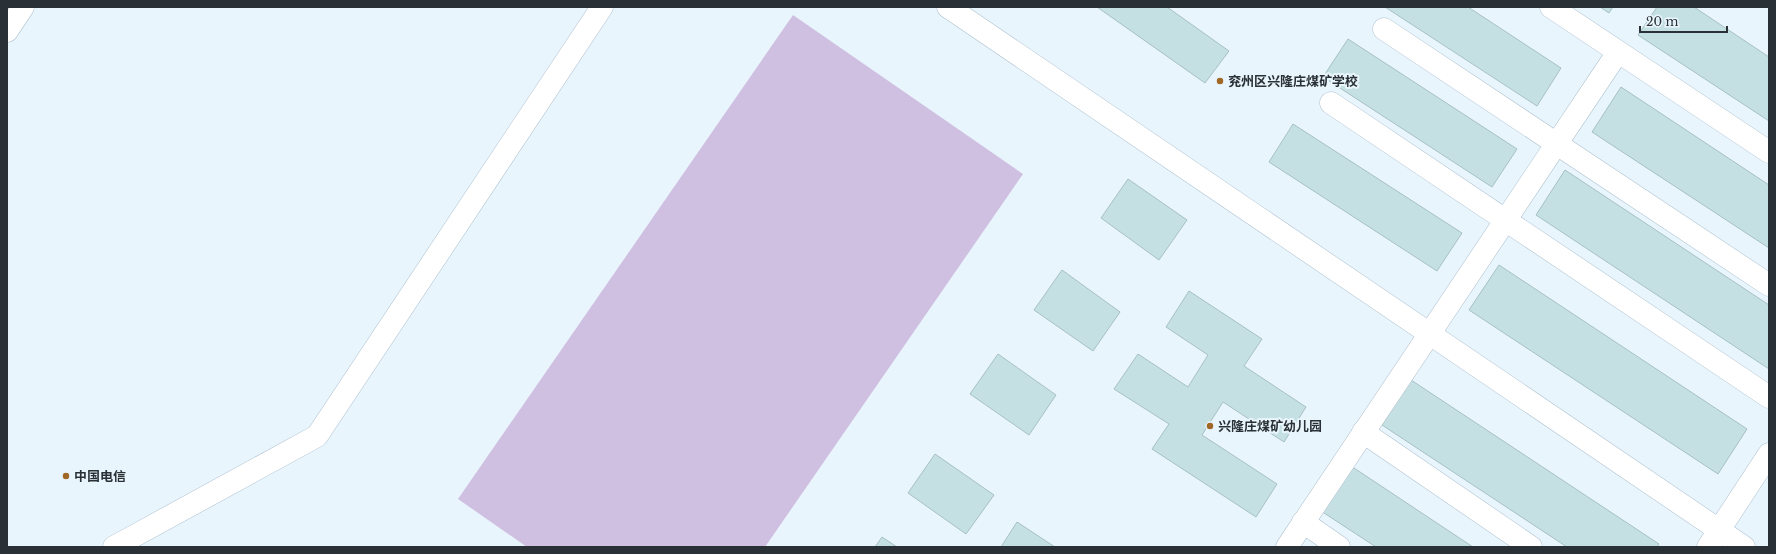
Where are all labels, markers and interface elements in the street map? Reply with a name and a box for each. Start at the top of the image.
scale bar [1640,8,1727,34]
text: 20 m [1646,14,1678,29]
place label: 兖州区兴隆庄煤矿学校 [1228,73,1358,90]
marker: 兖州区兴隆庄煤矿学校 [1215,76,1225,86]
place label: 兴隆庄煤矿幼儿园 [1218,418,1322,435]
marker: 兴隆庄煤矿幼儿园 [1205,421,1215,431]
place label: 中国电信 [74,468,126,485]
marker: 中国电信 [61,471,71,481]

